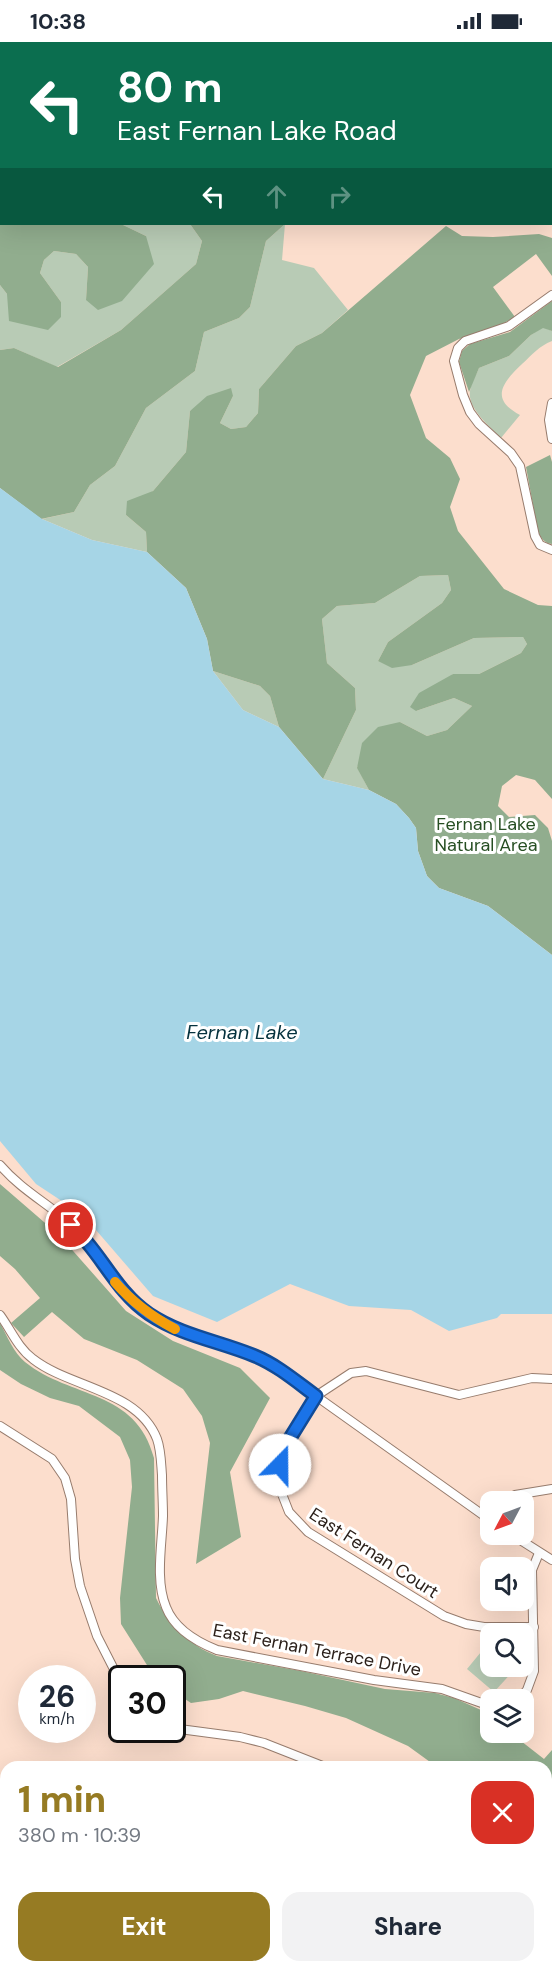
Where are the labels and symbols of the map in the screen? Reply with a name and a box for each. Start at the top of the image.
park label: Fernan Lake Natural Area [435,812,537,857]
water label: Fernan Lake [186,1019,298,1045]
pin [45,1199,96,1250]
position arrow [248,1433,312,1497]
north arrow [480,1491,534,1545]
street label: East Fernan Court [305,1502,443,1604]
street label: East Fernan Terrace Drive [211,1618,423,1682]
speed limit sign: 30 [108,1665,186,1743]

